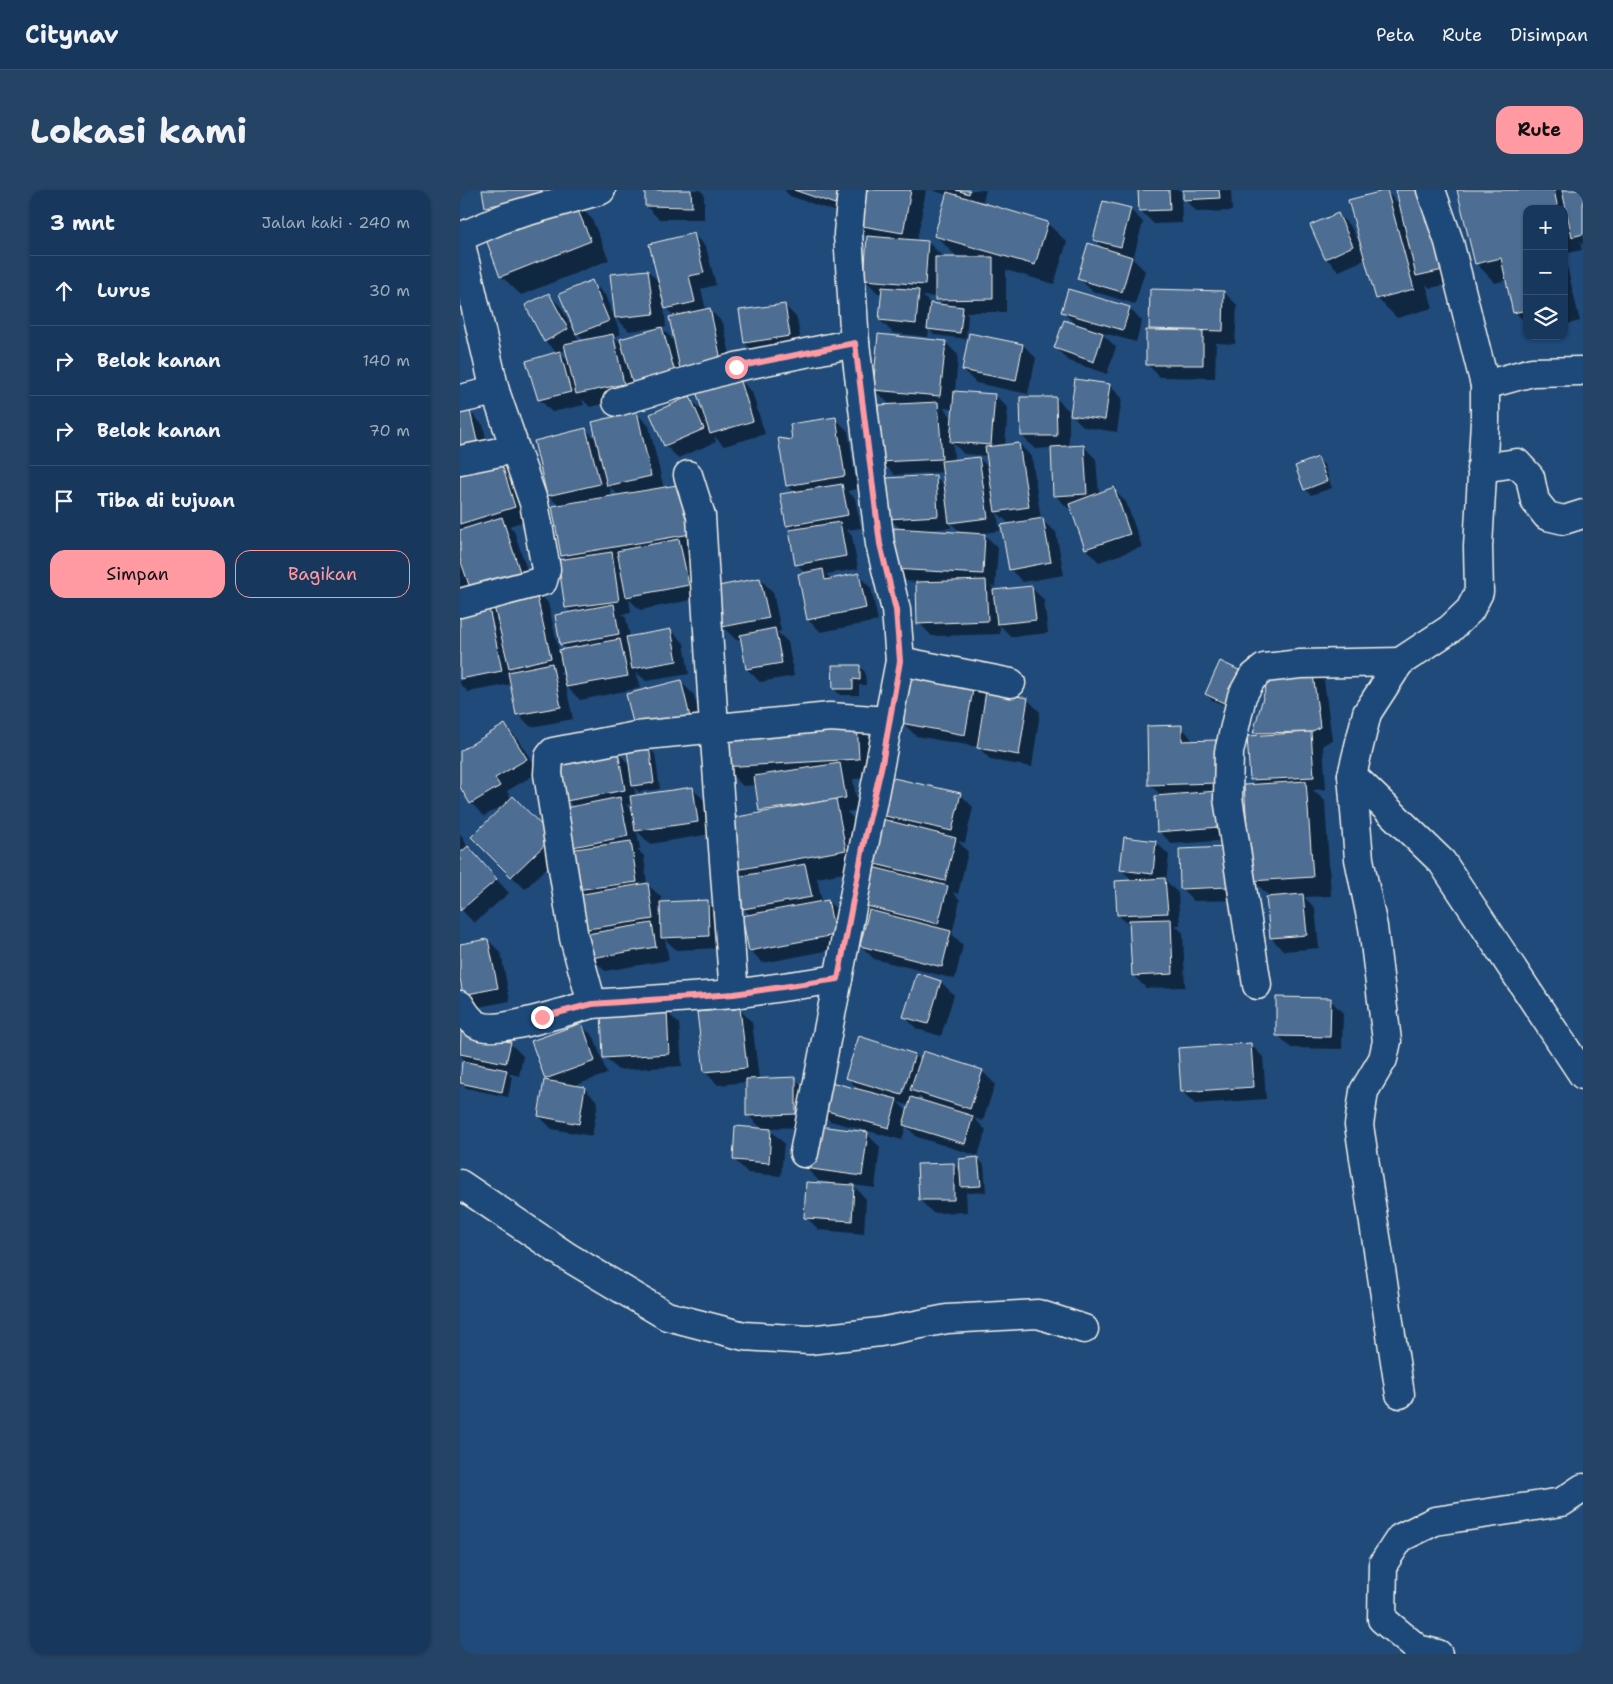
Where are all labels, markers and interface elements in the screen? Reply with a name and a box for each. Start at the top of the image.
text: Citynav [25,19,119,51]
text: Peta [1376,23,1414,47]
text: Rute [1442,23,1482,47]
text: Disimpan [1510,23,1588,47]
button: Rute [1496,106,1583,154]
text: Lokasi kami [30,107,247,154]
map controls [1523,205,1568,340]
button: + [1523,205,1568,250]
text: 3 mnt [50,209,115,237]
text: Jalan kaki · 240 m [262,212,410,233]
button: − [1523,250,1568,295]
icon: ahead [50,277,78,305]
text: Lurus [97,278,151,303]
text: 30 m [369,280,410,301]
button: layers [1523,295,1568,340]
icon: right [50,347,78,375]
text: Belok kanan [97,348,221,373]
text: 140 m [363,350,410,371]
route start [725,356,748,379]
icon: right [50,417,78,445]
text: Belok kanan [97,418,221,443]
text: 70 m [369,420,410,441]
icon: arrive [50,487,78,515]
text: Tiba di tujuan [97,488,235,513]
button: Simpan [50,550,225,598]
button: Bagikan [235,550,410,598]
route end [531,1006,554,1029]

